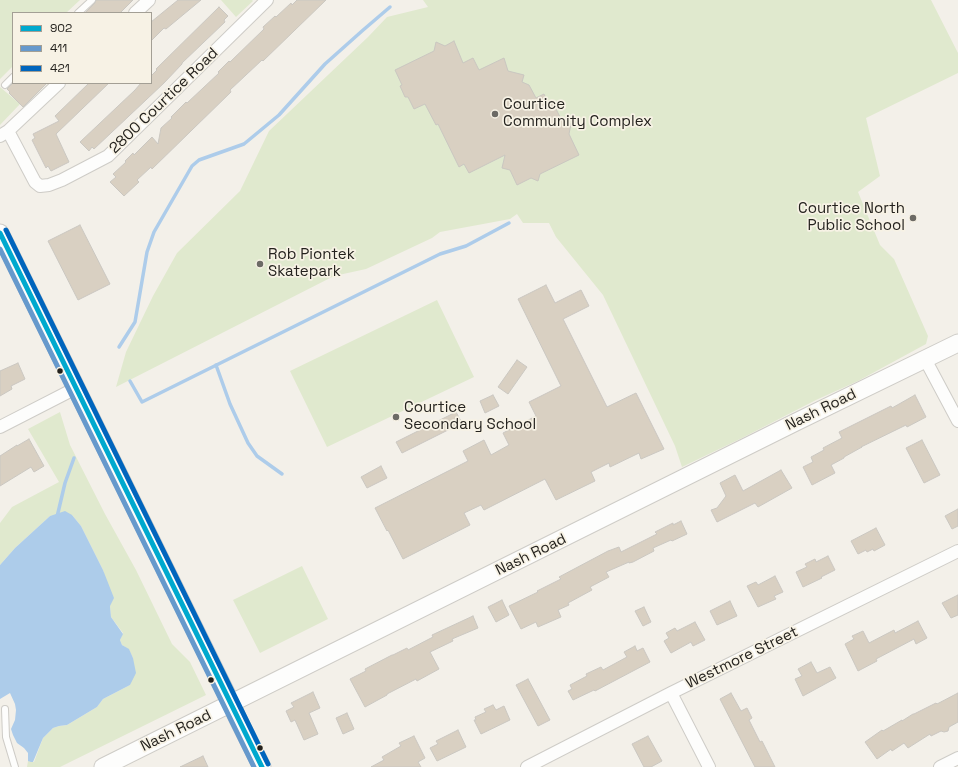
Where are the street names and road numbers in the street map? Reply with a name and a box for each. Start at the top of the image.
street label: 2800 Courtice Road [106,44,222,158]
street label: Nash Road [783,385,859,435]
street label: Nash Road [493,530,569,580]
street label: Westmore Street [683,623,801,693]
street label: Nash Road [138,706,214,756]

